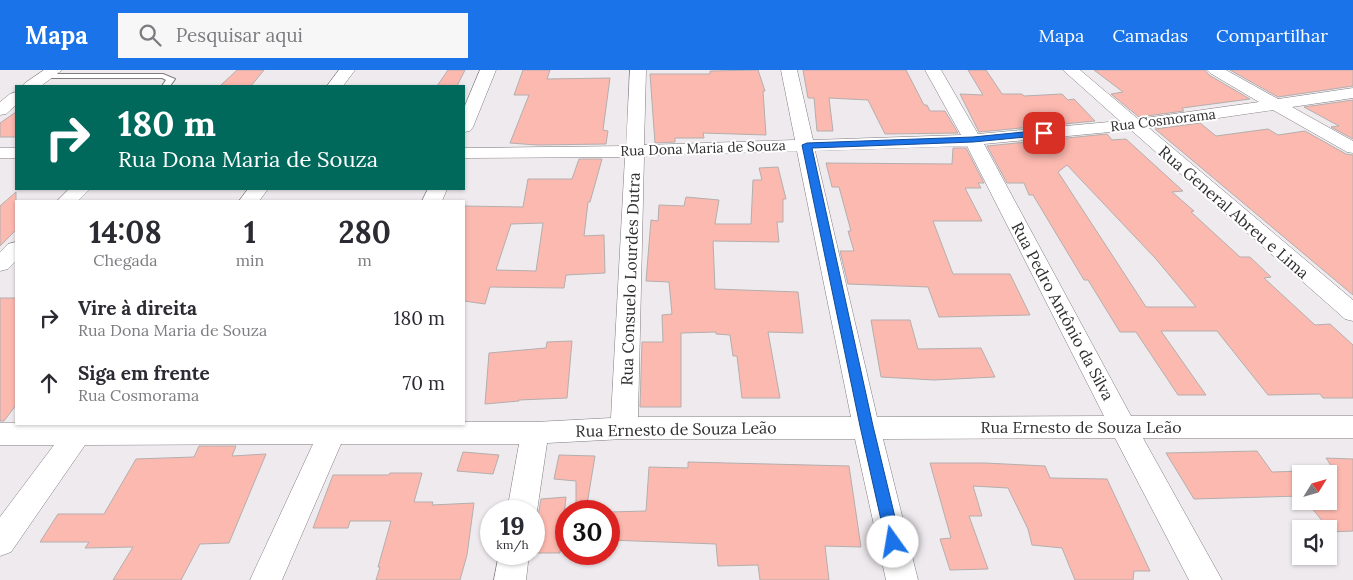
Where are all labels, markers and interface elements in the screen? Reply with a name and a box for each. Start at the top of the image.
search box [118,13,468,58]
text: Mapa [25,20,88,51]
icon: search [136,21,164,49]
text: Pesquisar aqui [176,23,303,47]
text: Mapa [1039,24,1084,47]
text: Camadas [1112,24,1188,47]
text: Compartilhar [1216,24,1328,47]
text: 180 m [118,101,216,146]
icon: right [35,105,100,170]
street label: Rua Cosmorama [1109,105,1217,135]
pin [1023,112,1065,154]
icon: arrive [1030,119,1058,147]
street label: Rua Dona Maria de Souza [620,136,786,160]
street label: Rua General Abreu e Lima [1155,141,1313,283]
text: Rua Dona Maria de Souza [118,145,378,173]
street label: Rua Consuelo Lourdes Dutra [616,172,644,386]
text: 14:08 [89,213,162,251]
text: 1 [244,213,256,251]
text: 280 [339,213,391,251]
street label: Rua Pedro Antônio da Silva [1007,218,1119,404]
text: Chegada [93,250,158,270]
text: min [236,250,264,270]
text: m [357,250,372,270]
text: Vire à direita [78,296,197,320]
icon: right [35,304,63,332]
text: 180 m [394,306,445,330]
text: Rua Dona Maria de Souza [78,320,267,340]
text: Siga em frente [78,361,210,385]
icon: ahead [35,369,63,397]
text: 70 m [402,371,445,395]
text: Rua Cosmorama [78,385,199,405]
street label: Rua Ernesto de Souza Leão [575,417,777,441]
street label: Rua Ernesto de Souza Leão [980,417,1182,437]
north arrow [1292,465,1338,510]
map controls [1292,465,1337,565]
speed limit sign: 30 [555,500,620,565]
text: 19 [500,510,525,542]
position arrow [866,515,918,567]
button: sound [1292,520,1337,565]
text: km/h [496,537,529,552]

